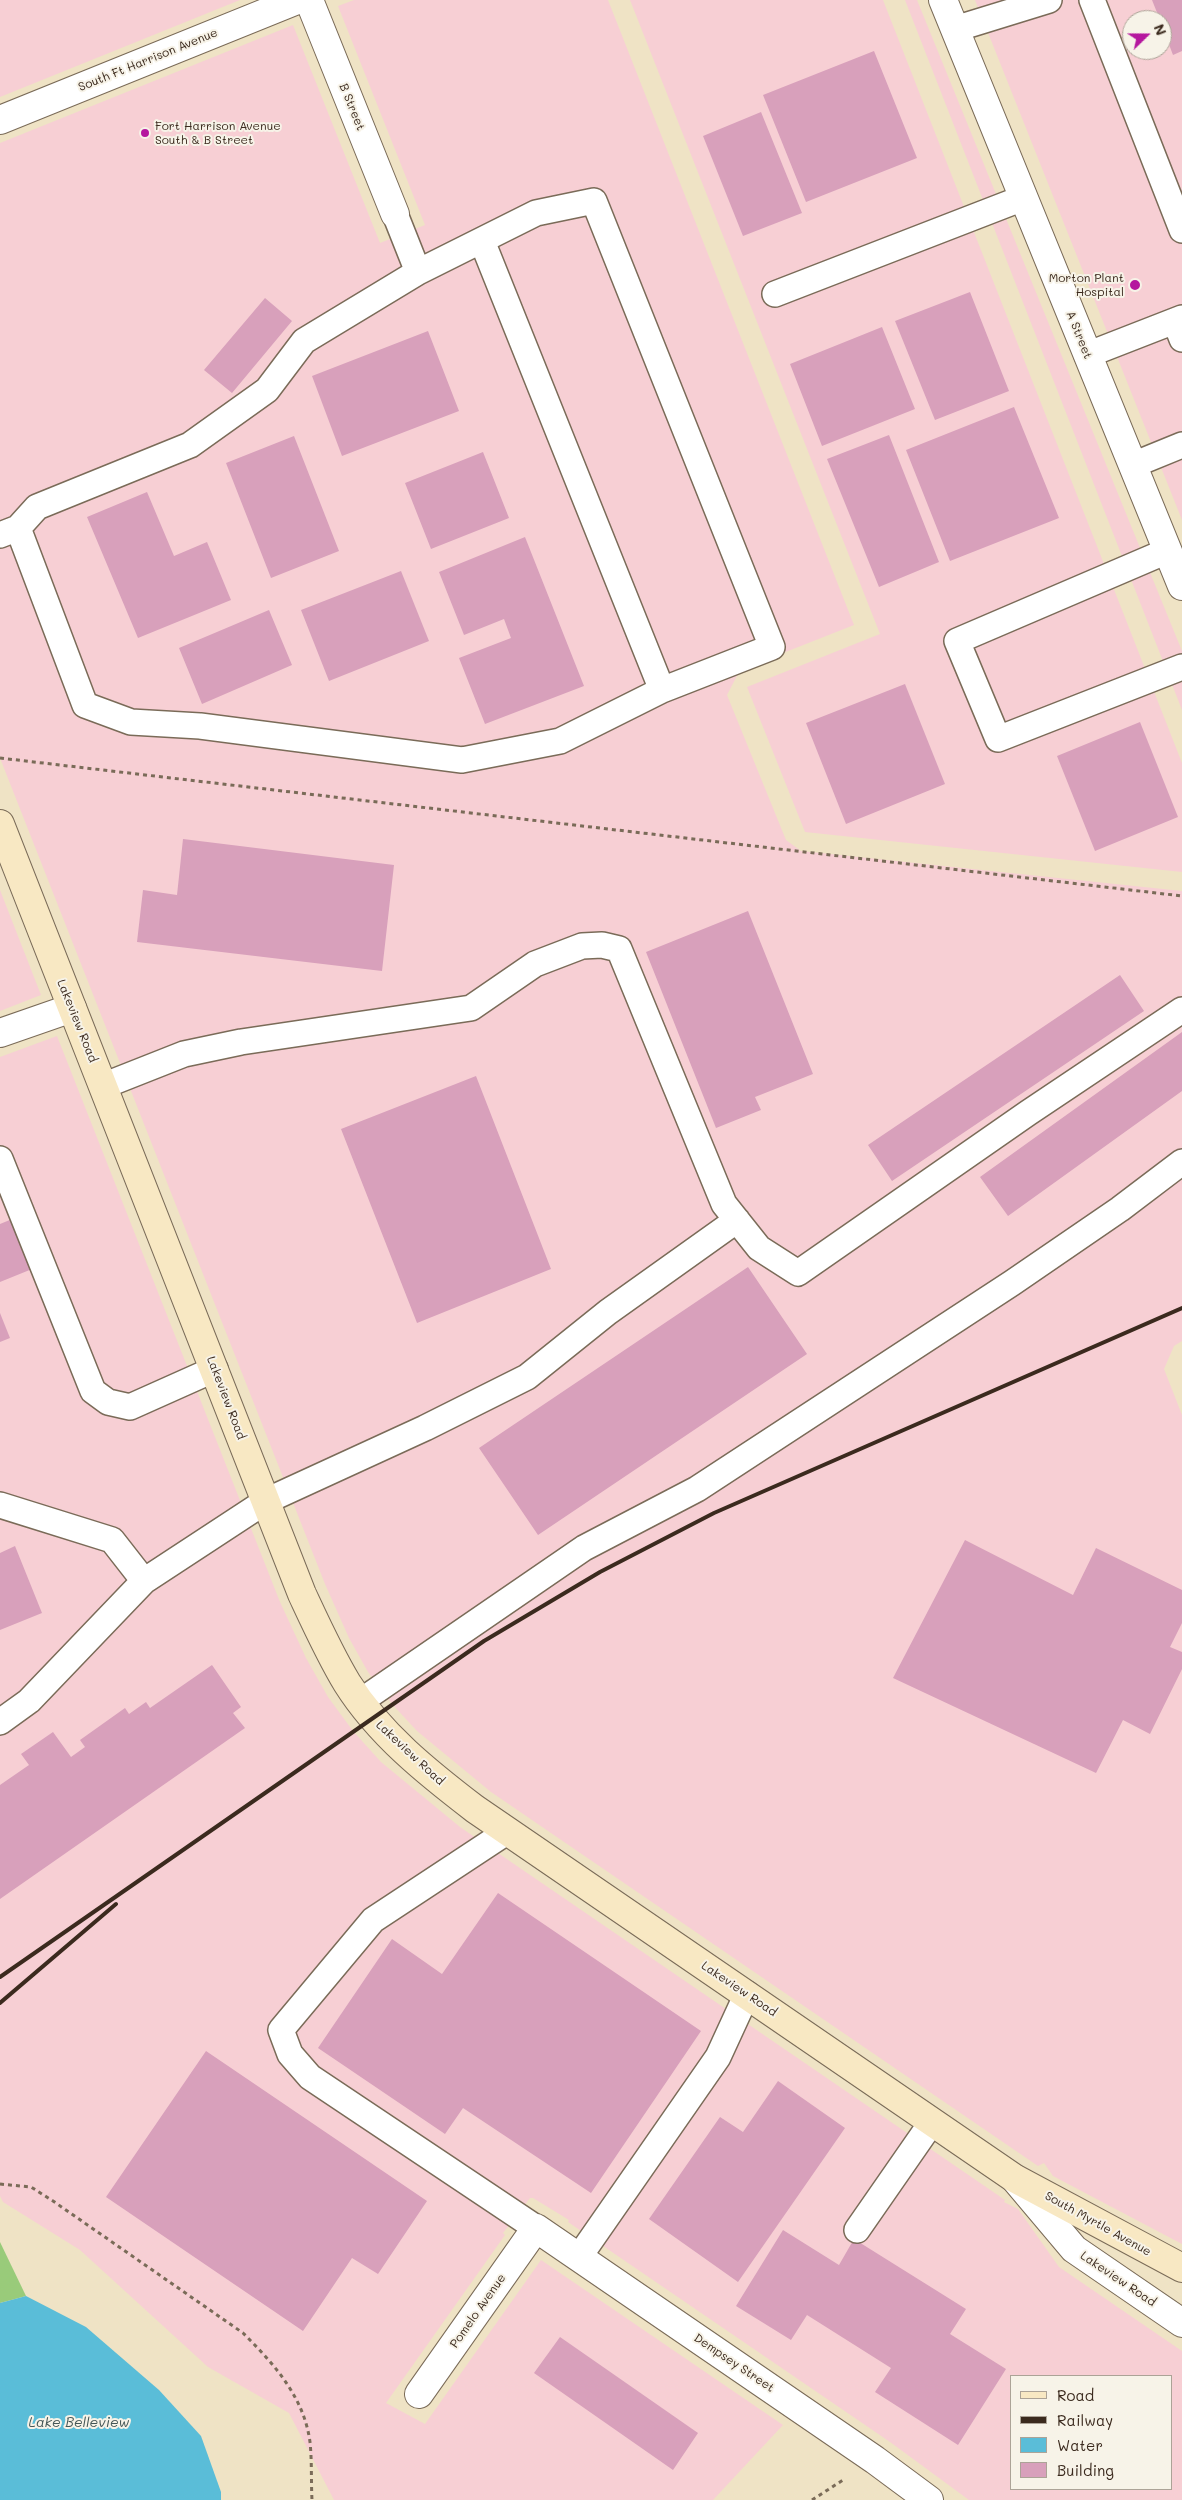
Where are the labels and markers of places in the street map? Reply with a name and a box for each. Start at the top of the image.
place label: Fort Harrison Avenue South & B Street [155,119,281,147]
marker: Fort Harrison Avenue South & B Street [139,127,151,139]
place label: Morton Plant Hospital [1049,271,1124,299]
marker: Morton Plant Hospital [1128,278,1142,292]

